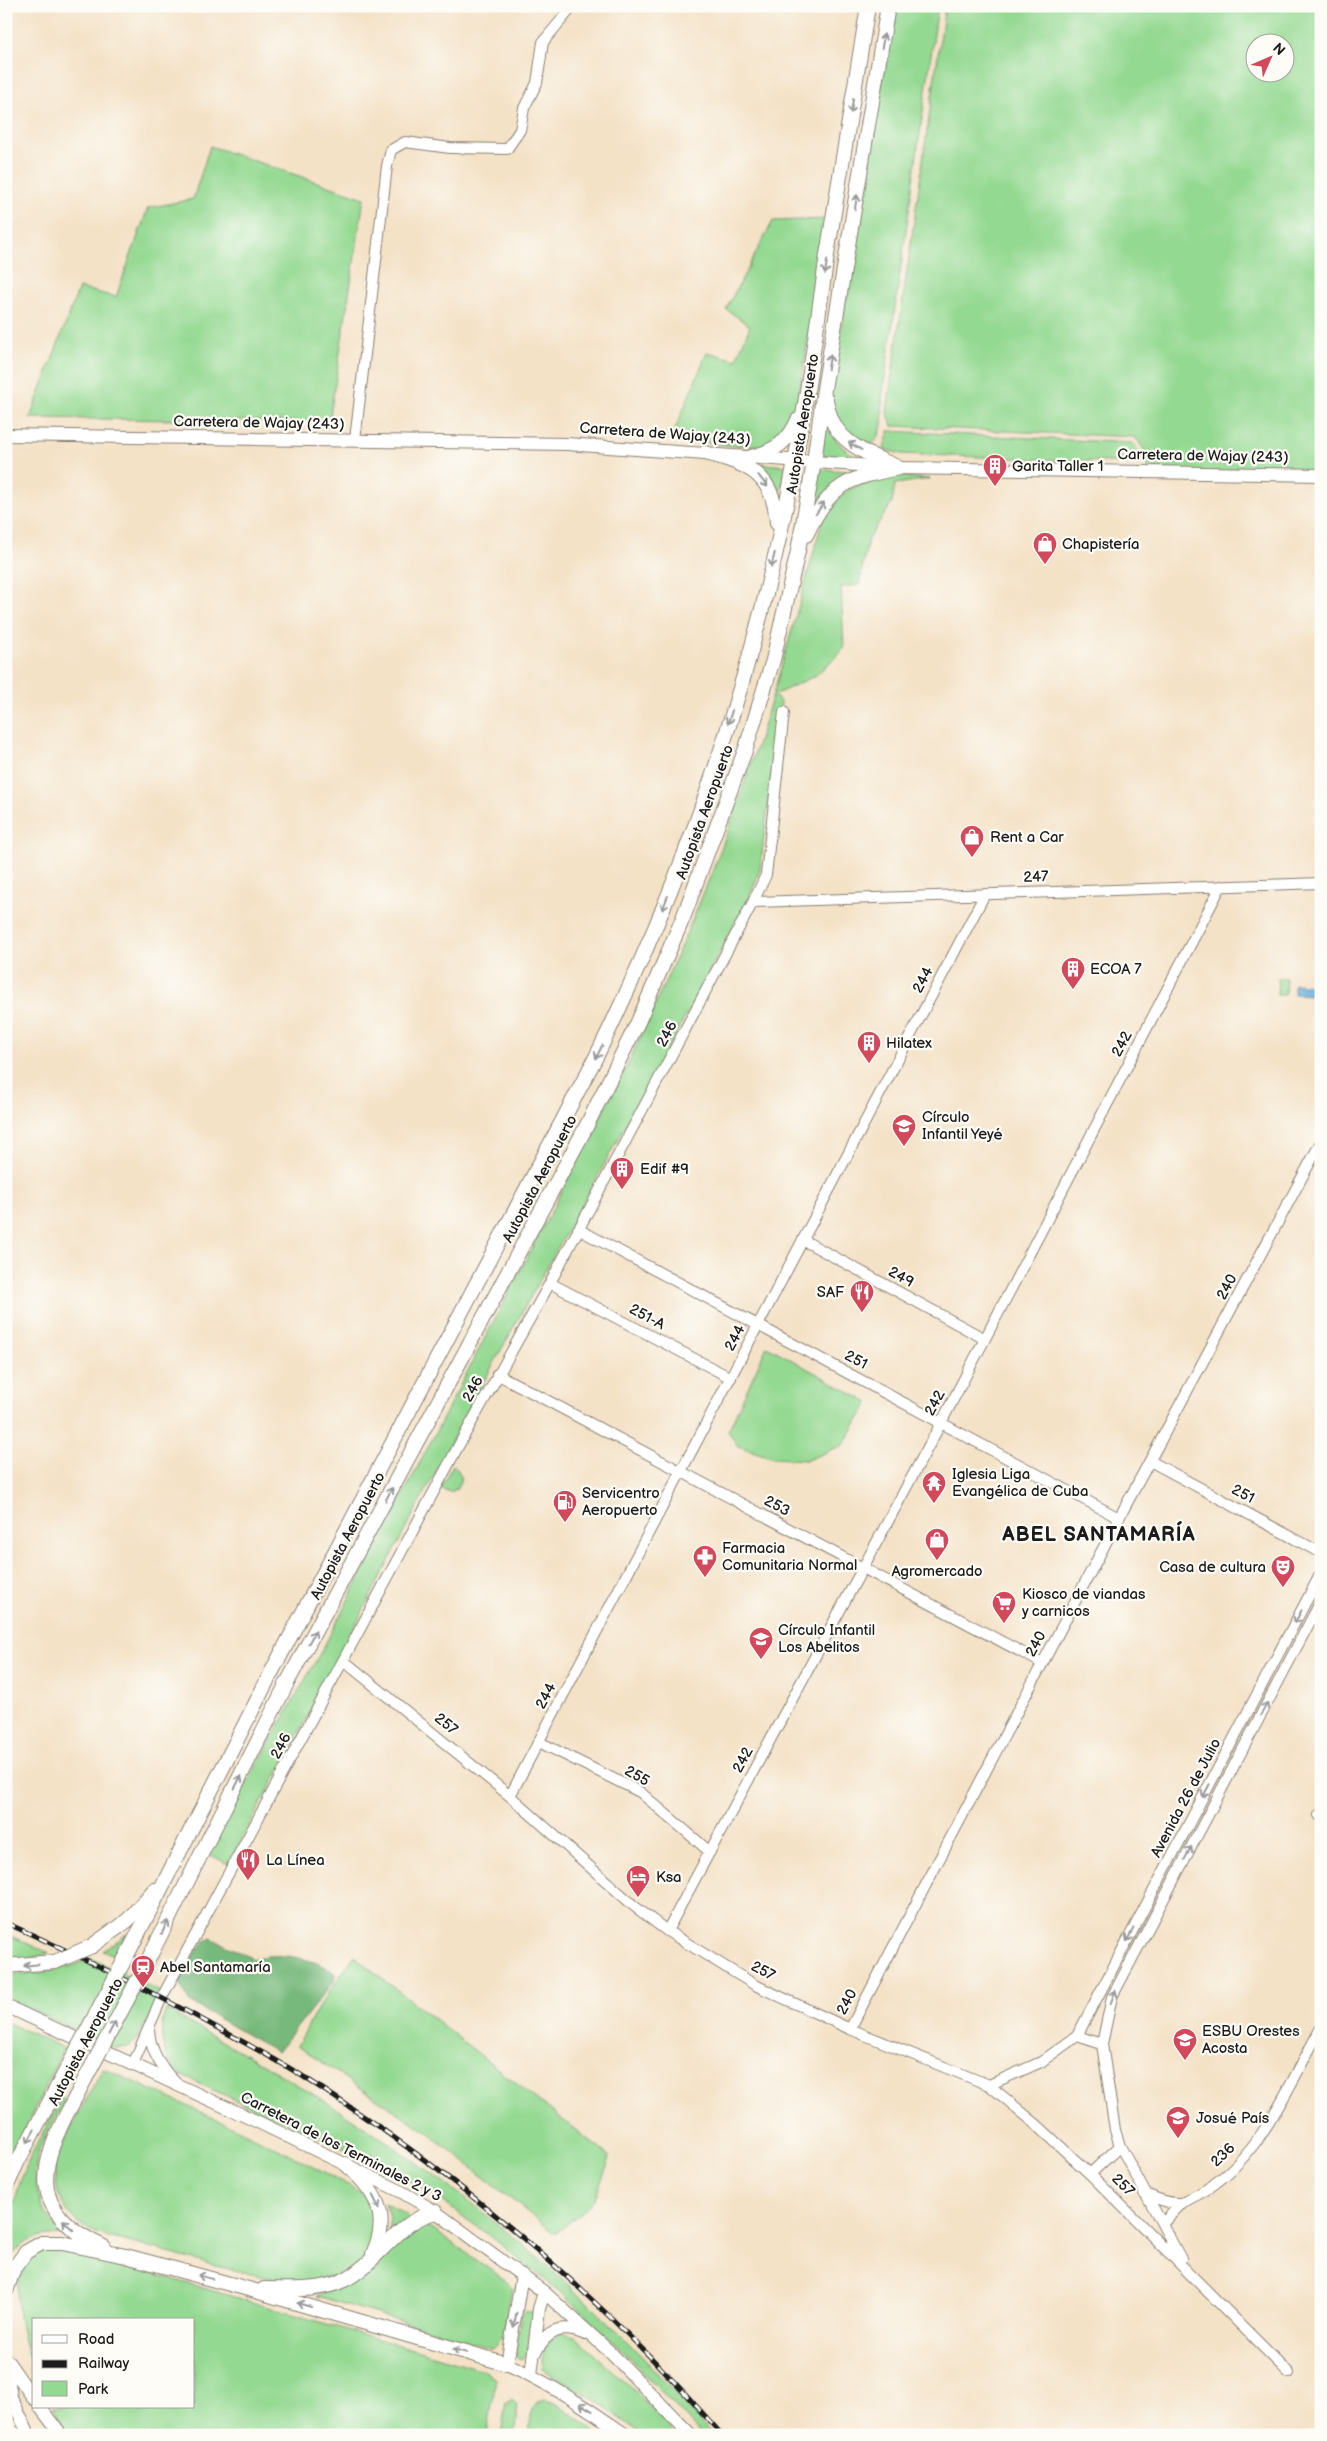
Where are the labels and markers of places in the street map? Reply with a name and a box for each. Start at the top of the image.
building icon: Garita Taller 1 [982,453,1008,487]
place label: Garita Taller 1 [1012,457,1104,476]
shop icon: Chapistería [1032,531,1058,565]
place label: Chapistería [1062,535,1140,554]
shop icon: Rent a Car [959,824,985,858]
place label: Rent a Car [990,828,1064,847]
building icon: ECOA 7 [1060,956,1086,990]
place label: ECOA 7 [1090,960,1142,979]
building icon: Hilatex [856,1030,882,1064]
place label: Hilatex [886,1034,932,1053]
place label: Círculo Infantil Yeyé [922,1108,1002,1144]
school or university icon: Círculo Infantil Yeyé [891,1113,917,1147]
building icon: Edif #9 [609,1156,635,1190]
place label: Edif #9 [640,1160,689,1179]
restaurant icon: SAF [849,1279,875,1313]
place label: SAF [817,1283,844,1302]
place label: Iglesia Liga Evangélica de Cuba [952,1465,1088,1501]
temple icon: Iglesia Liga Evangélica de Cuba [921,1470,947,1504]
place label: Servicentro Aeropuerto [582,1484,660,1520]
fuel station icon: Servicentro Aeropuerto [552,1489,578,1523]
shop icon: Agromercado [924,1527,950,1561]
place label: Farmacia Comunitaria Normal [722,1539,857,1575]
pharmacy icon: Farmacia Comunitaria Normal [692,1544,718,1578]
theatre icon: Casa de cultura [1270,1554,1296,1588]
place label: Casa de cultura [1159,1558,1266,1577]
place label: Agromercado [891,1562,983,1581]
place label: Kiosco de viandas y carnicos [1021,1585,1146,1621]
supermarket icon: Kiosco de viandas y carnicos [991,1590,1017,1624]
place label: Círculo Infantil Los Abelitos [778,1621,875,1657]
school or university icon: Círculo Infantil Los Abelitos [748,1626,774,1660]
restaurant icon: La Línea [235,1847,261,1881]
place label: La Línea [266,1851,325,1870]
hotel icon: Ksa [625,1864,651,1898]
place label: Ksa [656,1868,682,1887]
station icon: Abel Santamaría [130,1954,156,1988]
place label: Abel Santamaría [160,1958,271,1977]
place label: ESBU Orestes Acosta [1202,2022,1300,2058]
school or university icon: ESBU Orestes Acosta [1172,2027,1198,2061]
school or university icon: Josué País [1165,2105,1191,2139]
place label: Josué País [1196,2109,1270,2128]

